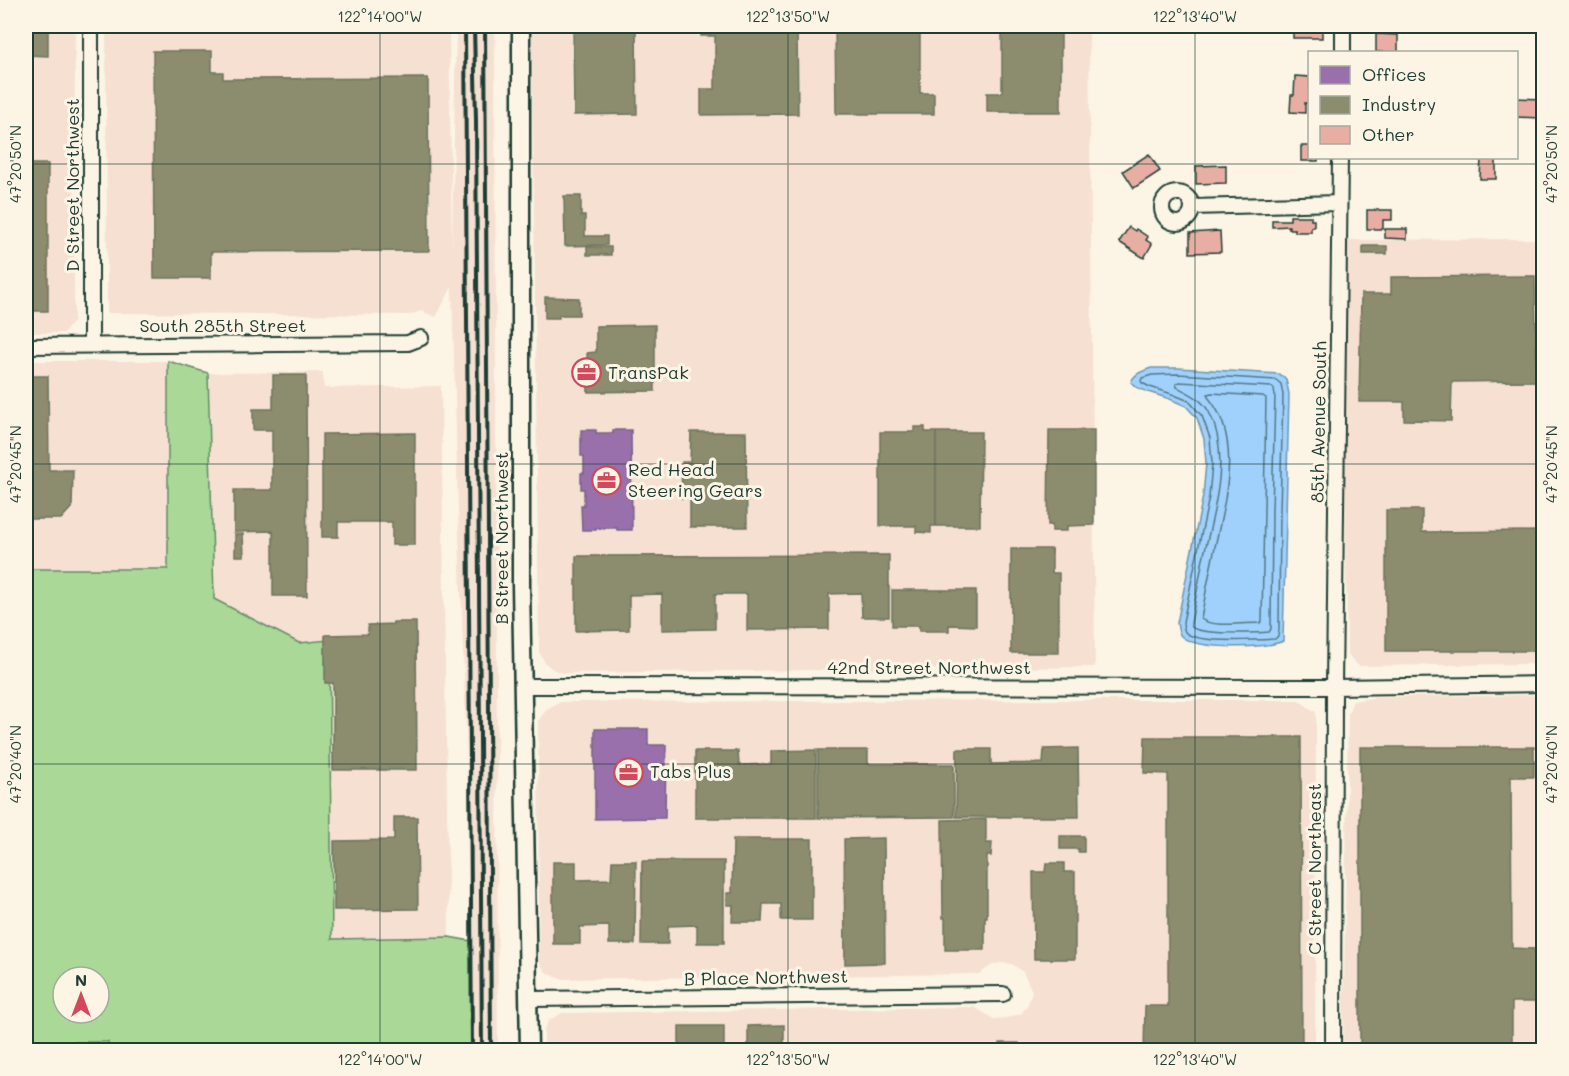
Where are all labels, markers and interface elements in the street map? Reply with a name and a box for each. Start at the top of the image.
text: 122°14'00"W [338,6,423,26]
text: 122°13'50"W [746,6,830,26]
text: 122°13'40"W [1153,6,1237,26]
legend [1308,51,1518,159]
text: Offices [1362,62,1426,86]
text: Industry [1362,92,1436,116]
street label: D Street Northwest [60,98,84,272]
text: Other [1362,122,1415,146]
text: 47°20'50"N [5,125,25,203]
text: 47°20'50"N [1541,125,1561,203]
street label: South 285th Street [139,313,307,337]
street label: 85th Avenue South [1305,341,1331,503]
office icon: TransPak [571,357,603,389]
place label: TransPak [608,360,689,384]
text: 47°20'45"N [5,425,25,503]
text: 47°20'45"N [1541,425,1561,503]
street label: B Street Northwest [489,452,513,624]
place label: Red Head Steering Gears [628,457,763,502]
office icon: Red Head Steering Gears [591,464,623,496]
street label: 42nd Street Northwest [827,655,1031,679]
text: 47°20'40"N [5,725,25,803]
text: 47°20'40"N [1541,725,1561,803]
office icon: Tabs Plus [613,756,645,788]
place label: Tabs Plus [650,759,731,783]
street label: C Street Northeast [1302,783,1326,955]
street label: B Place Northwest [684,964,848,990]
north arrow [51,965,111,1025]
text: N [75,969,87,990]
text: 122°14'00"W [338,1049,423,1069]
text: 122°13'50"W [746,1049,830,1069]
text: 122°13'40"W [1153,1049,1237,1069]

